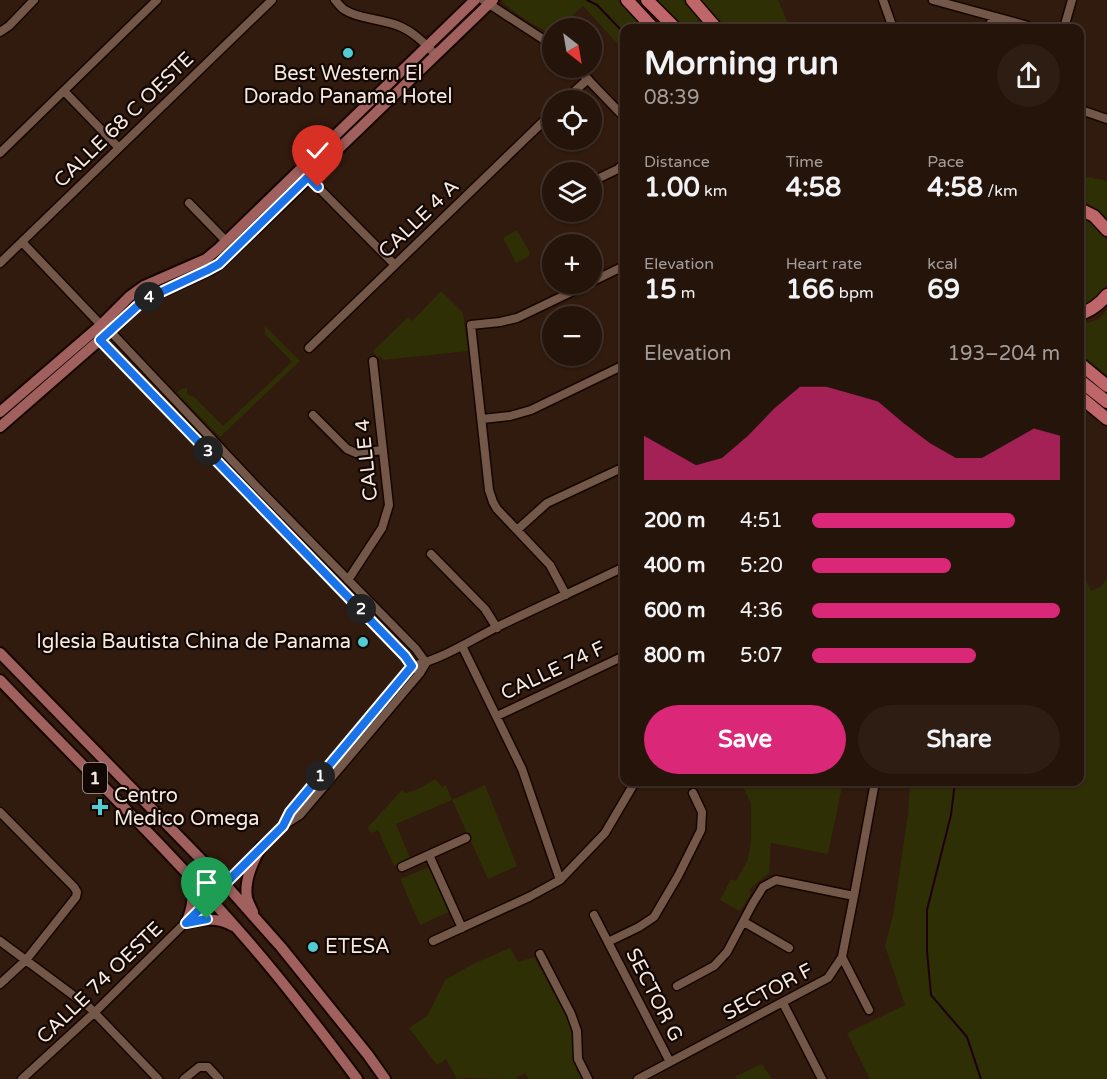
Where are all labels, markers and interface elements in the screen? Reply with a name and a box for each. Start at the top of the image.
north arrow [542,18,602,78]
map controls [542,18,602,366]
text: Morning run [644,44,839,83]
button: share [997,44,1060,107]
marker: Best Western El Dorado Panama Hotel [341,46,355,60]
street label: CALLE 68 C OESTE [49,47,199,193]
place label: Best Western El Dorado Panama Hotel [244,62,452,109]
text: 08:39 [644,86,699,110]
button: locate [542,90,602,150]
pin [292,125,343,187]
icon: check [301,134,334,167]
text: Distance [644,152,710,172]
text: Time [786,152,823,172]
text: Pace [927,152,964,172]
button: layers [542,162,602,222]
text: 1.00 [644,172,700,203]
text: 4:58 [786,172,841,203]
text: 4:58 [927,172,983,203]
street label: CALLE 4 A [374,175,464,263]
text: km [700,181,727,201]
text: /km [983,181,1018,201]
button: + [542,234,602,294]
text: Elevation [644,254,714,274]
text: Heart rate [786,254,862,274]
text: kcal [927,254,957,274]
text: 15 [644,274,677,305]
text: 166 [786,274,835,305]
text: 69 [927,274,960,305]
pin: 4 [134,282,164,312]
text: m [677,283,696,303]
text: bpm [835,283,874,303]
text: 4 [144,287,154,307]
button: − [542,306,602,366]
text: Elevation [644,342,731,366]
text: 193–204 m [947,342,1060,366]
street label: CALLE 4 [351,418,383,502]
pin: 3 [193,436,223,466]
text: 3 [203,441,213,461]
text: 200 m [644,509,705,533]
text: 4:51 [740,509,783,533]
text: 400 m [644,554,705,578]
text: 5:20 [740,554,783,578]
pin: 2 [346,594,376,624]
text: 2 [356,599,366,619]
text: 600 m [644,599,705,623]
text: 4:36 [740,599,783,623]
place label: Iglesia Bautista China de Panama [36,630,351,654]
marker: Iglesia Bautista China de Panama [356,635,370,649]
street label: CALLE 74 F [497,636,609,706]
text: 800 m [644,644,705,668]
text: 5:07 [740,644,783,668]
button: Save [644,705,846,774]
button: Share [858,705,1060,774]
pin: 1 [305,761,335,791]
road number: 1 [83,763,107,793]
text: 1 [315,766,325,786]
place label: Centro Medico Omega [114,784,260,831]
marker: Centro Medico Omega [91,798,109,816]
pin [181,857,232,919]
icon: arrive [190,866,223,899]
street label: CALLE 74 OESTE [32,917,168,1049]
place label: ETESA [325,935,390,959]
marker: ETESA [306,940,320,954]
street label: SECTOR G [620,944,688,1046]
street label: SECTOR F [719,958,817,1026]

